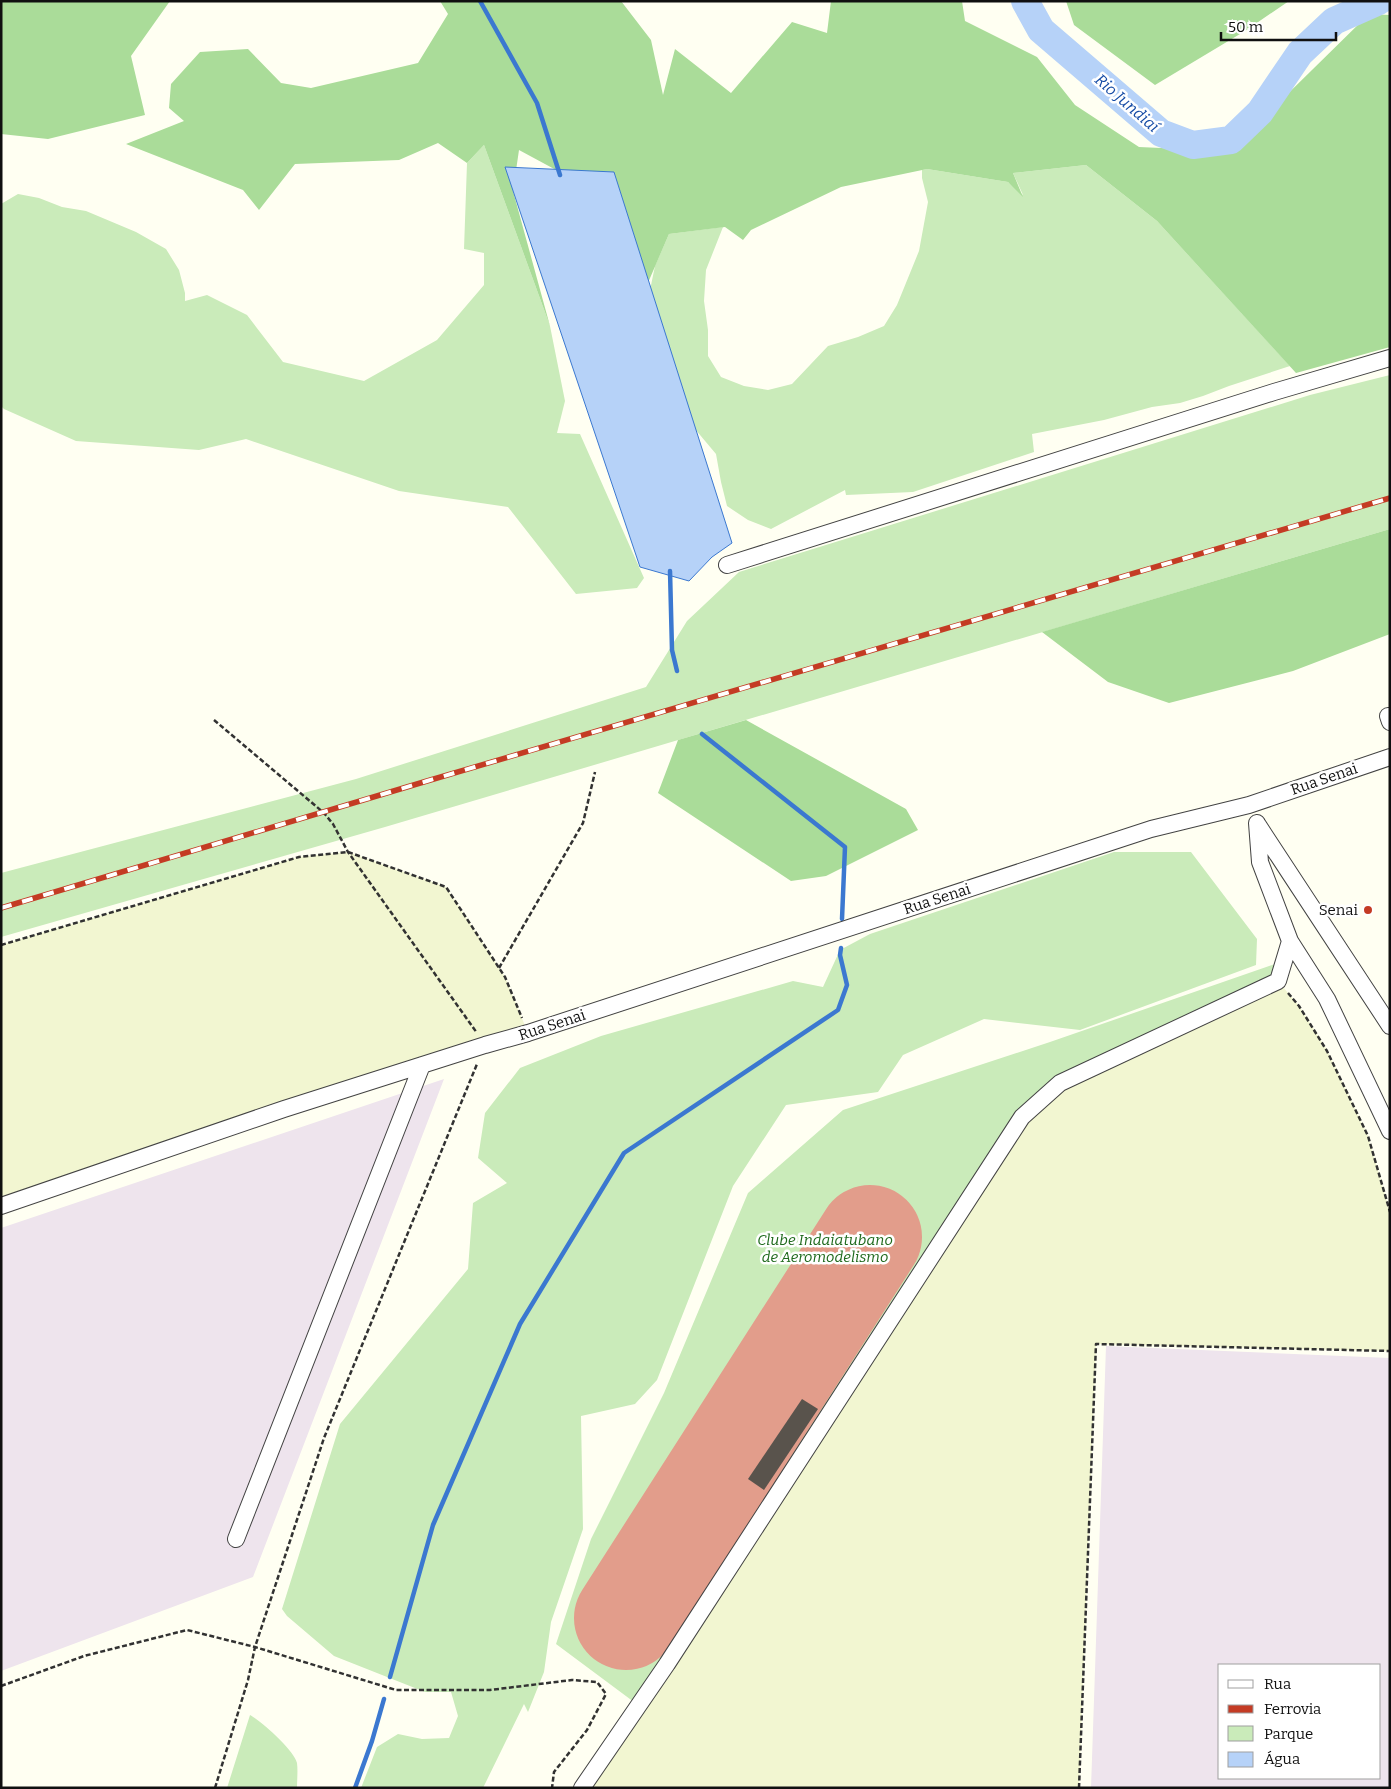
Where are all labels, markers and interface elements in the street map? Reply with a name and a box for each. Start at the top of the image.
scale bar [1221,10,1336,42]
text: 50 m [1228,18,1264,36]
water label: Rio Jundiaí [1091,70,1164,137]
street label: Rua Senai [1288,759,1360,799]
street label: Rua Senai [901,880,973,918]
place label: Senai [1319,901,1359,919]
marker: Senai [1362,904,1374,916]
street label: Rua Senai [516,1006,588,1044]
park label: Clube Indaiatubano de Aeromodelismo [757,1231,893,1266]
legend [1218,1664,1381,1779]
text: Rua [1264,1675,1291,1693]
text: Ferrovia [1264,1700,1321,1718]
text: Parque [1264,1725,1313,1743]
text: Água [1264,1750,1300,1768]

